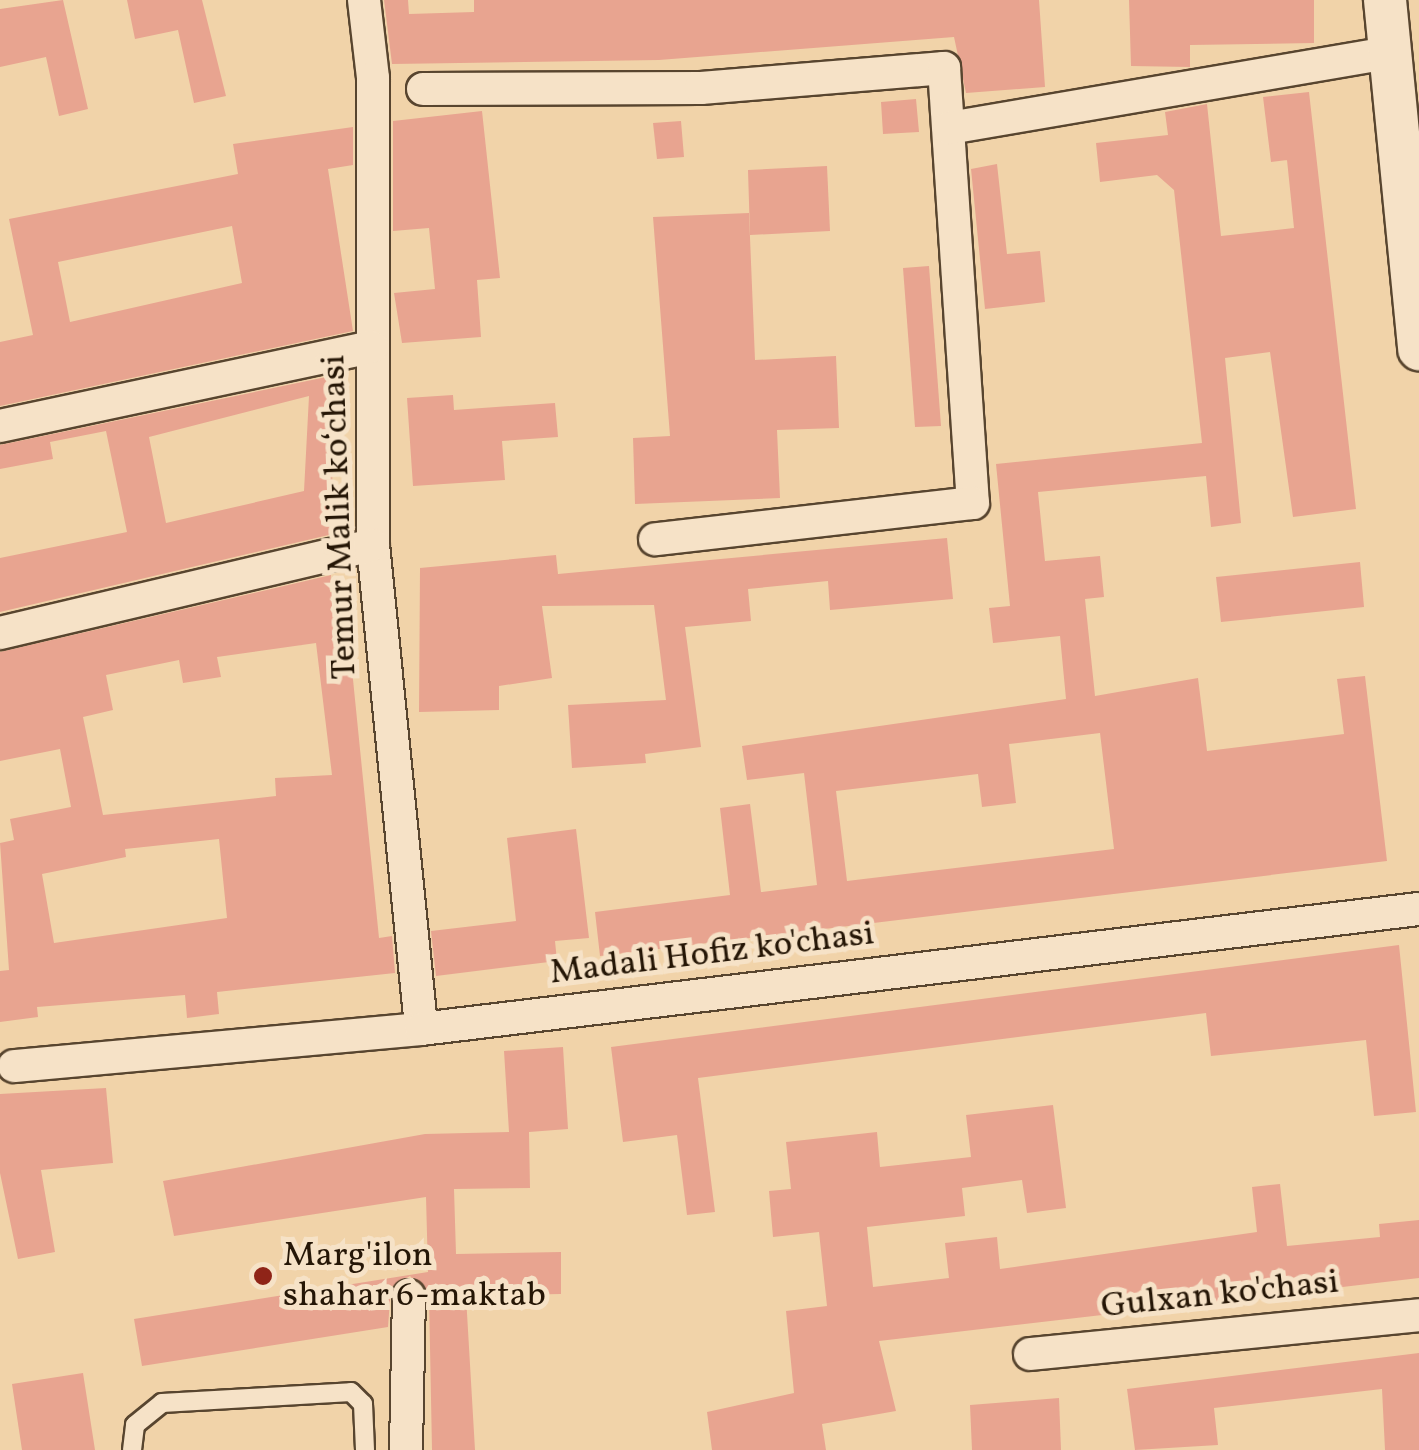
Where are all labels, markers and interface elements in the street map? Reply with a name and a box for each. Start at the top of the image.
street label: Temur Malik koʻchasi [313,354,367,680]
street label: Madali Hofiz ko'chasi [548,913,876,995]
place label: Marg'ilon shahar 6-maktab [283,1235,546,1317]
street label: Gulxan ko'chasi [1099,1262,1341,1328]
marker: Marg'ilon shahar 6-maktab [252,1265,274,1287]

